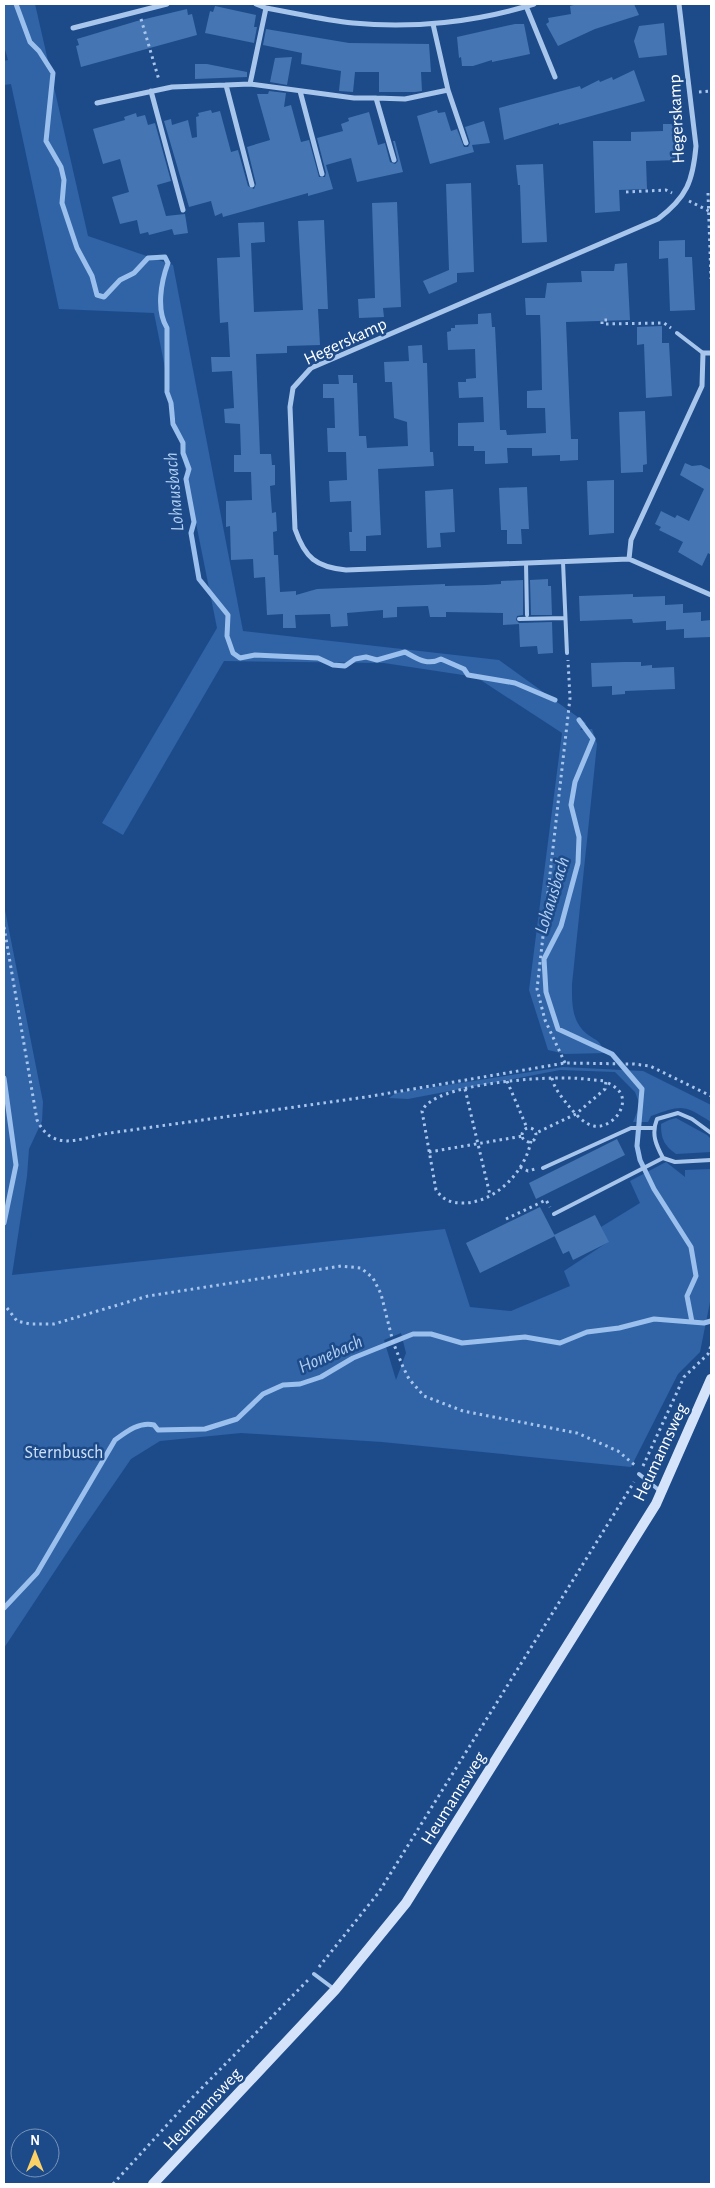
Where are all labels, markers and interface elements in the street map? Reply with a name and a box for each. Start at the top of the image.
street label: Hegerskamp [666,74,688,164]
street label: Hegerskamp [301,315,390,369]
water label: Lohausbach [162,451,187,532]
water label: Lohausbach [532,855,573,936]
water label: Honebach [296,1332,366,1377]
street label: Heumannsweg [630,1401,691,1504]
park label: Sternbusch [25,1444,103,1462]
street label: Heumannsweg [418,1749,490,1848]
street label: Heumannsweg [160,2065,245,2154]
north arrow [10,2128,60,2178]
text: N [30,2134,40,2148]

